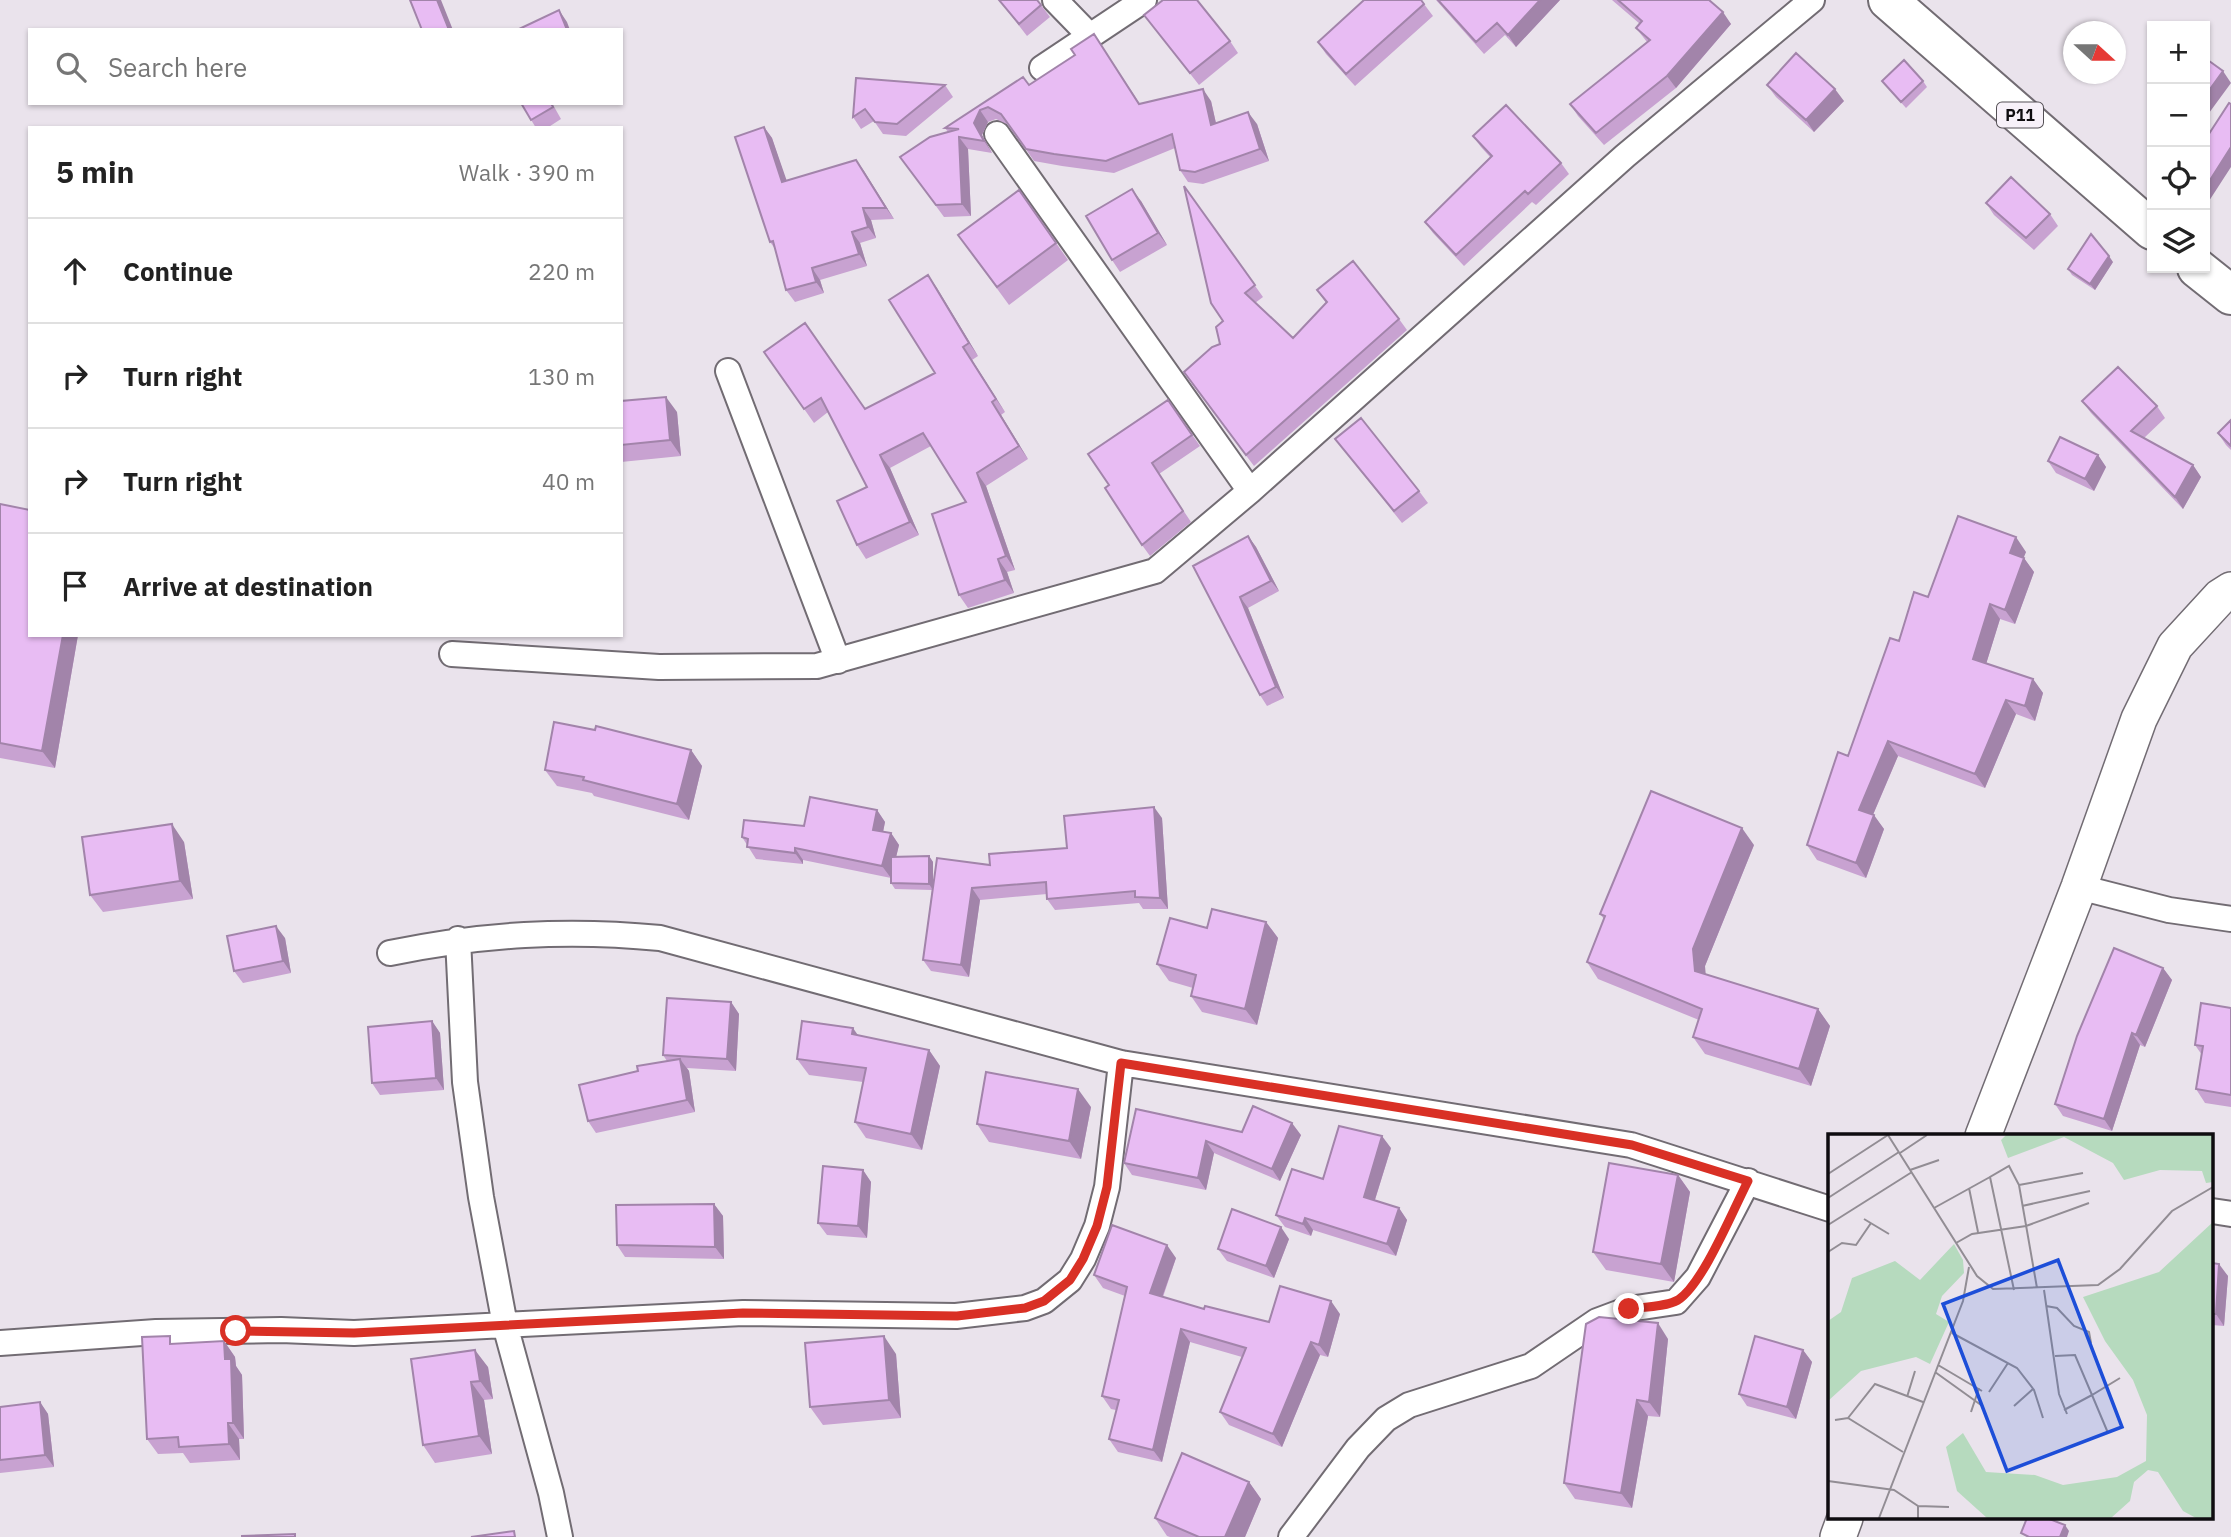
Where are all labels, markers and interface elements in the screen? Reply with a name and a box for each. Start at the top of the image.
north arrow [2063,21,2126,84]
map controls [2147,21,2210,273]
button: + [2147,21,2210,84]
search box [28,28,623,105]
icon: search [52,48,90,86]
text: Search here [108,50,247,84]
button: − [2147,84,2210,147]
road number: P11 [1997,102,2043,127]
button: locate [2147,147,2210,210]
text: 5 min [56,152,134,191]
text: Walk · 390 m [459,157,595,187]
button: layers [2147,210,2210,273]
icon: ahead [56,252,94,290]
text: Continue [123,254,233,288]
text: 220 m [528,256,595,286]
icon: right [56,357,94,395]
text: Turn right [123,359,242,393]
text: 130 m [528,361,595,391]
icon: right [56,462,94,500]
text: Turn right [123,464,242,498]
text: 40 m [542,466,595,496]
icon: arrive [56,567,94,605]
text: Arrive at destination [123,569,373,603]
inset map [1828,1134,2214,1520]
route end [1613,1293,1644,1324]
route start [220,1315,251,1346]

